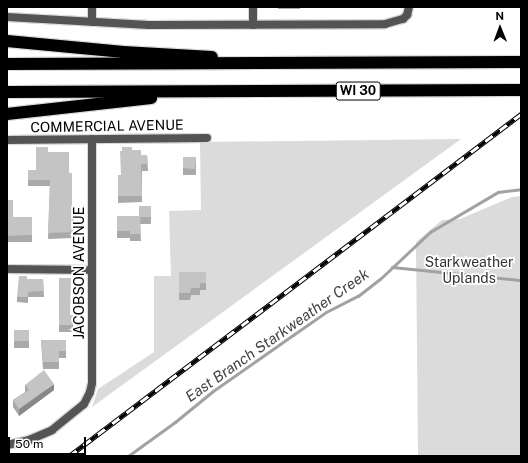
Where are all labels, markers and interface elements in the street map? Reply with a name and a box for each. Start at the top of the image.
north arrow [480,8,520,48]
text: N [495,10,504,22]
road number: WI 30 [335,80,381,102]
street label: COMMERCIAL AVENUE [30,116,184,136]
street label: JACOBSON AVENUE [71,207,87,339]
park label: Starkweather Uplands [425,254,513,286]
water label: East Branch Starkweather Creek [182,265,372,405]
scale bar [10,429,88,455]
text: 50 m [15,437,43,451]

